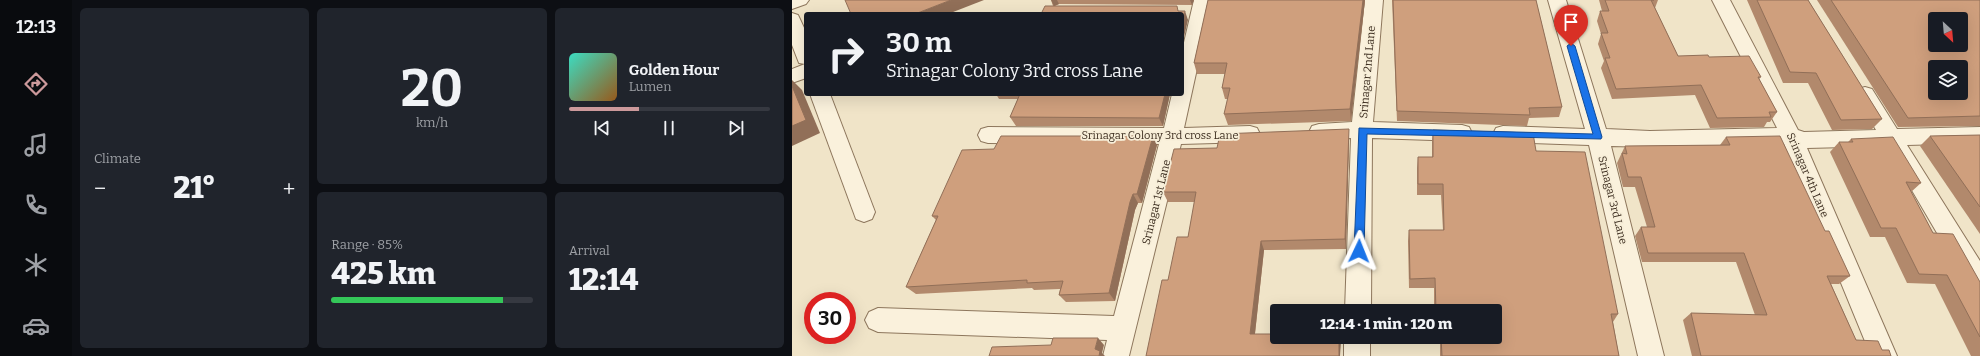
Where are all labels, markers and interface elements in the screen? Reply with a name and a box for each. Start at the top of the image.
pin [1554,5,1588,46]
icon: arrive [1560,11,1582,33]
north arrow [1928,12,1968,52]
map controls [1928,12,1968,100]
text: 12:13 [16,16,56,38]
street label: Srinagar 2nd Lane [1357,25,1378,119]
text: 30 m [886,26,952,59]
icon: right [820,28,872,80]
text: 20 [401,57,463,120]
text: Srinagar Colony 3rd cross Lane [886,60,1143,82]
button: layers [1928,60,1968,100]
text: Golden Hour [629,61,719,79]
icon: directions [22,70,50,98]
text: Lumen [629,79,671,94]
text: km/h [416,115,448,130]
icon: previous [591,117,613,139]
icon: pause [658,117,680,139]
icon: next [725,117,747,139]
street label: Srinagar Colony 3rd cross Lane [1081,129,1239,142]
icon: music [22,131,50,159]
street label: Srinagar 4th Lane [1784,131,1831,219]
text: Climate [94,151,141,166]
street label: Srinagar 3rd Lane [1595,155,1630,246]
street label: Srinagar 1st Lane [1140,158,1173,246]
text: 21° [173,170,216,206]
text: − [94,175,106,202]
text: + [283,175,295,202]
icon: phone [22,191,50,219]
position arrow [1338,230,1380,272]
text: Range · 85% [331,237,403,252]
text: Arrival [569,243,610,258]
icon: climate [22,251,50,279]
text: 425 km [331,256,435,292]
text: 12:14 [569,262,638,298]
speed limit sign: 30 [804,292,856,344]
icon: car [22,312,50,340]
text: 12:14 · 1 min · 120 m [1320,315,1452,333]

